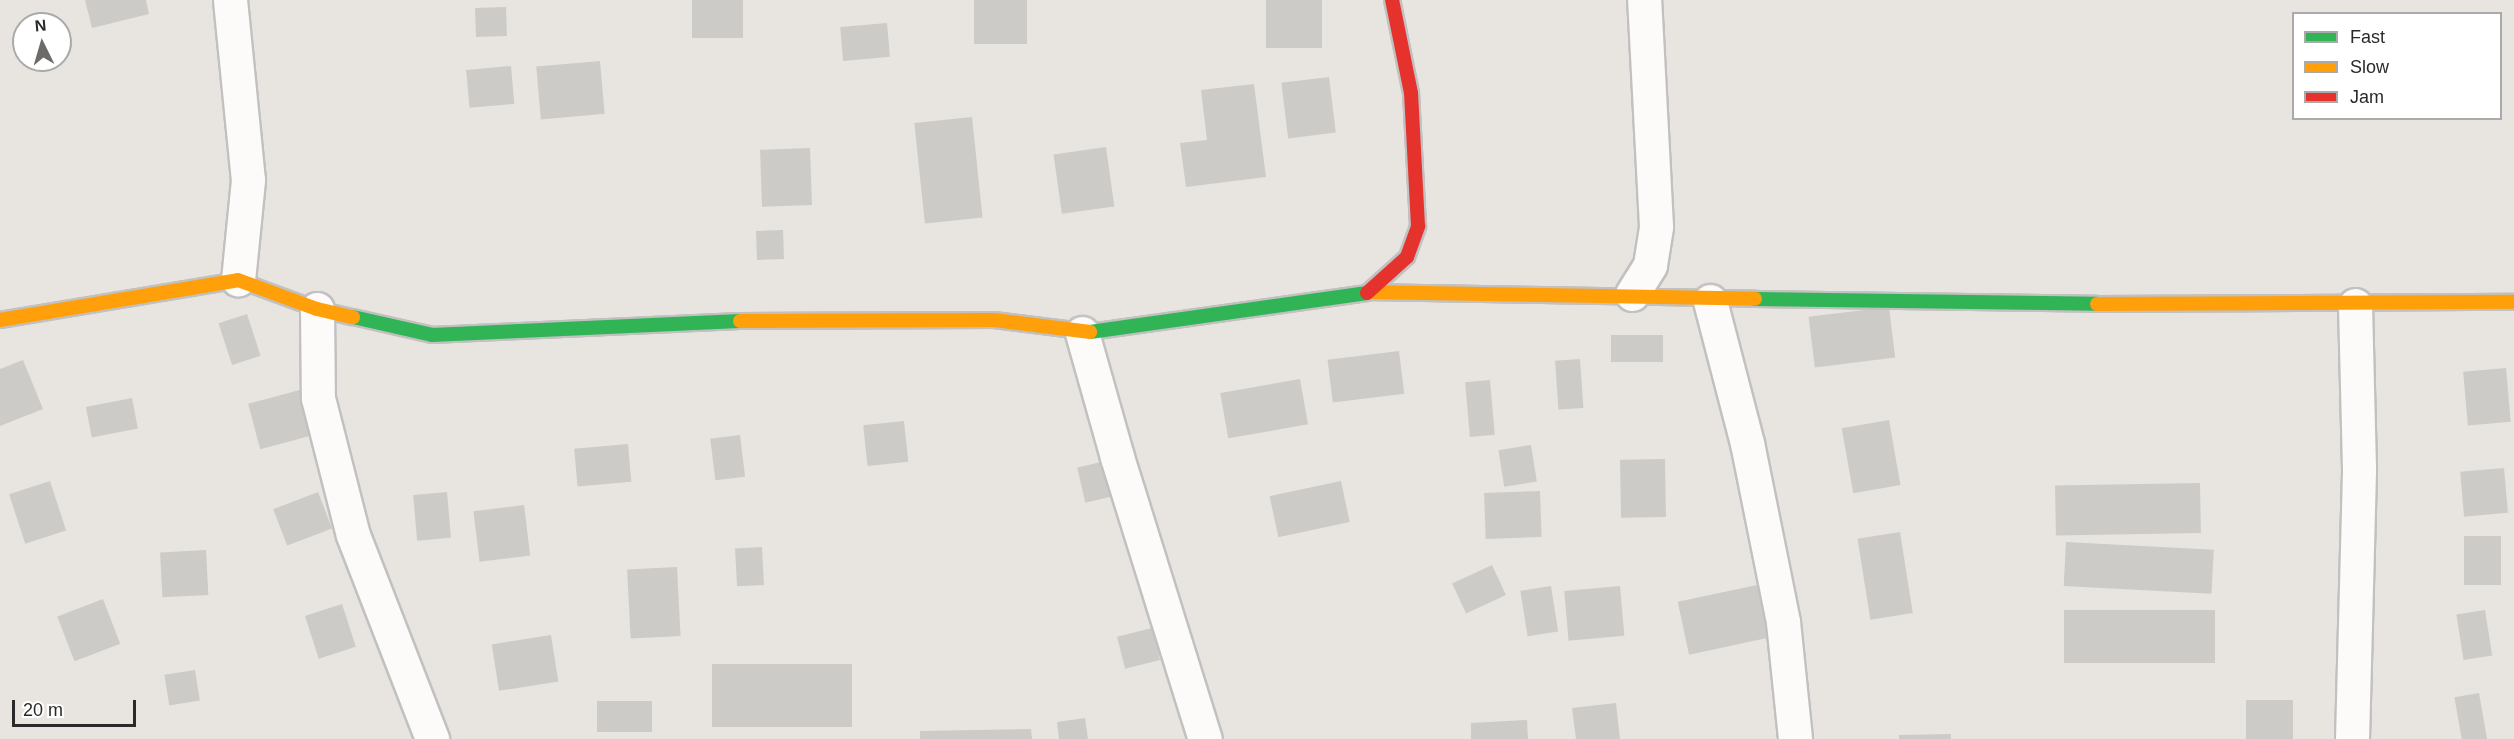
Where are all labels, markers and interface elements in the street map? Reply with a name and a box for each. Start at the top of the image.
north arrow [12,12,72,72]
legend [2292,12,2502,120]
text: N [34,17,47,35]
text: Fast [2350,27,2385,47]
text: Slow [2350,57,2389,77]
text: Jam [2350,87,2384,107]
scale bar [15,688,140,726]
text: 20 m [23,700,63,720]

